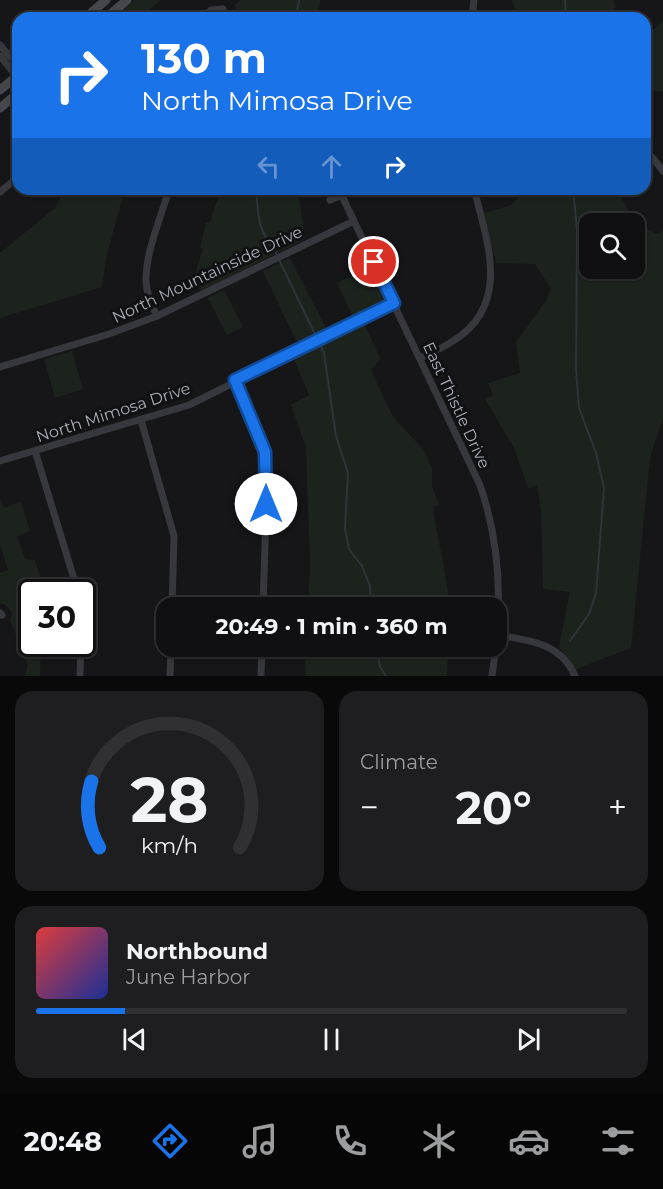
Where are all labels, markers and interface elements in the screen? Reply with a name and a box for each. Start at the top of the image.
text: 130 m [141,32,267,84]
icon: right [42,36,120,114]
text: North Mimosa Drive [141,84,413,117]
icon: left [252,150,285,183]
icon: ahead [315,150,348,183]
icon: right [378,150,411,183]
map controls [579,213,645,279]
button: search [579,213,645,279]
street label: North Mountainside Drive [109,222,305,327]
pin [348,236,399,287]
icon: arrive [357,245,390,278]
street label: East Thistle Drive [419,339,494,471]
street label: North Mimosa Drive [34,379,193,446]
position arrow [234,472,298,536]
speed limit sign: 30 [18,579,96,657]
text: 20:49 · 1 min · 360 m [216,613,448,640]
text: Climate [360,750,438,774]
text: 28 [130,762,208,838]
text: 20° [456,780,531,835]
text: − [360,787,379,827]
text: + [608,787,627,827]
text: km/h [141,832,198,858]
text: Northbound [126,938,268,965]
text: June Harbor [126,965,250,989]
icon: previous [118,1023,151,1056]
icon: pause [315,1023,348,1056]
icon: next [512,1023,545,1056]
icon: directions [149,1120,191,1162]
icon: music [239,1120,281,1162]
icon: phone [329,1120,371,1162]
icon: climate [418,1120,460,1162]
icon: car [508,1120,550,1162]
icon: filters [597,1120,639,1162]
text: 20:48 [24,1125,102,1158]

